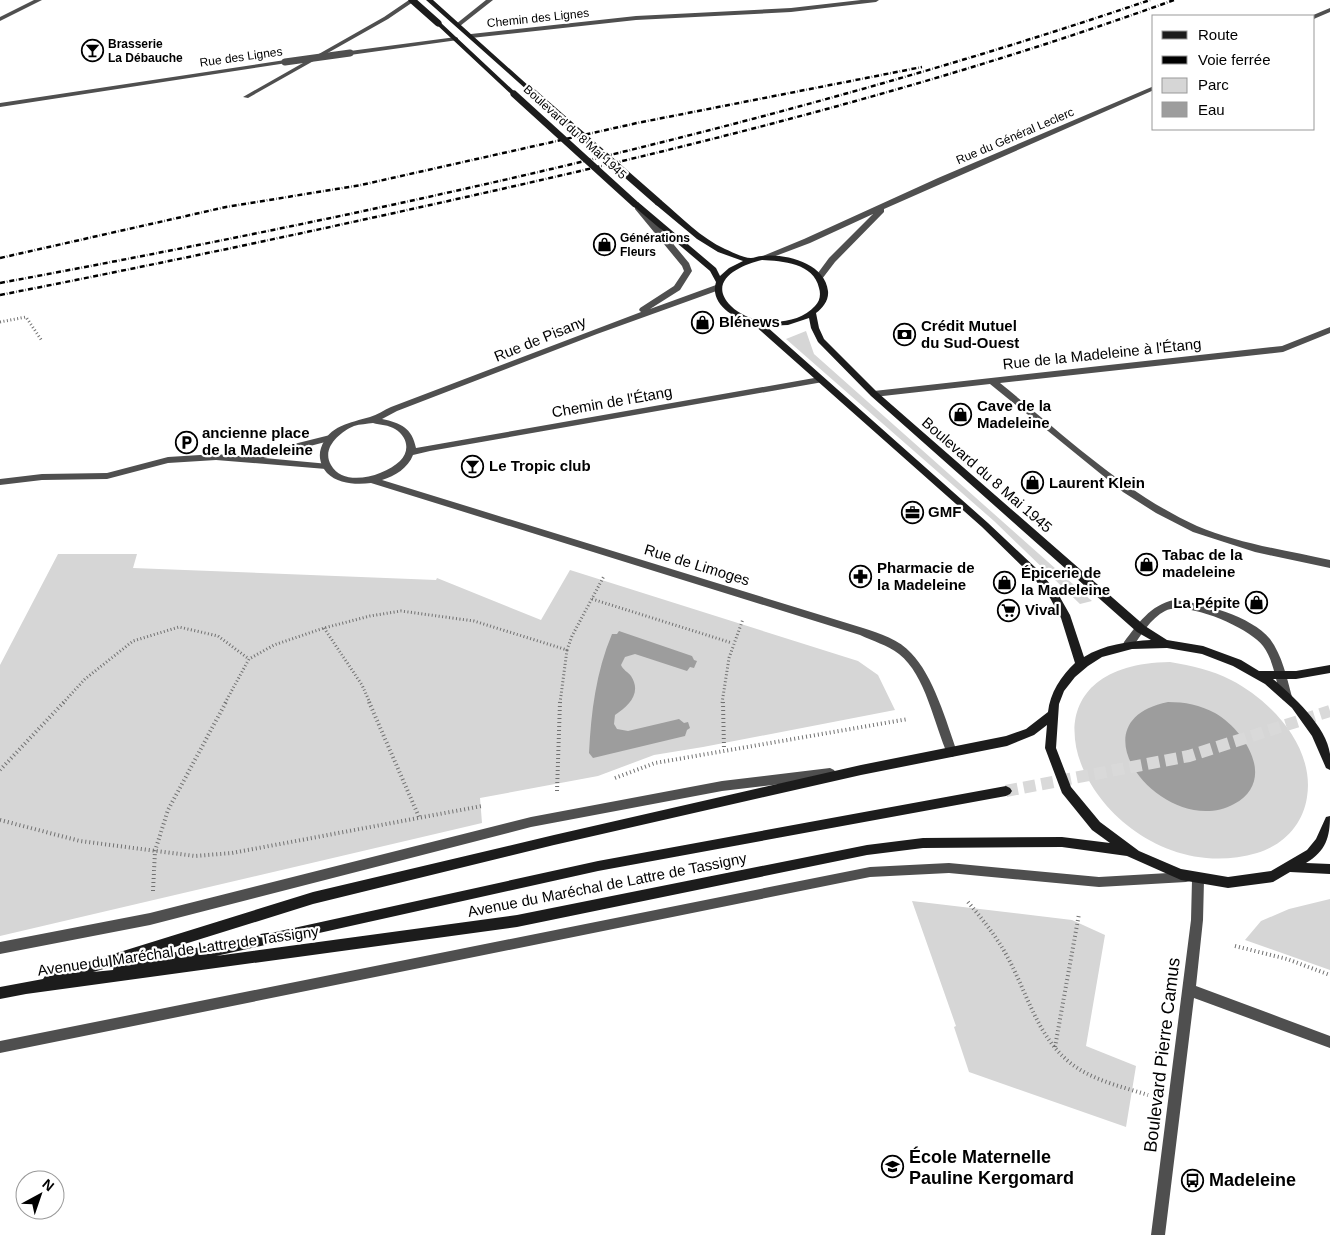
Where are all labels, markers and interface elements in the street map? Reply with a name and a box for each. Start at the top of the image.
street label: Chemin des Lignes [486,6,590,30]
legend [1152,15,1315,130]
text: Route [1198,26,1238,43]
place label: Brasserie La Débauche [108,37,183,65]
bar icon: Brasserie La Débauche [80,39,104,63]
street label: Rue des Lignes [199,44,283,70]
text: Voie ferrée [1198,51,1271,68]
text: Parc [1198,76,1229,93]
street label: Boulevard du 8 Mai 1945 [521,82,629,182]
text: Eau [1198,101,1225,118]
street label: Rue du Général Leclerc [954,105,1076,167]
place label: Générations Fleurs [620,231,690,259]
shop icon: Générations Fleurs [592,233,616,257]
shop icon: Blénews [691,310,715,334]
street label: Rue de Pisany [491,312,589,365]
place label: Blénews [719,313,780,330]
place label: Crédit Mutuel du Sud-Ouest [921,317,1019,351]
bank icon: Crédit Mutuel du Sud-Ouest [893,323,917,347]
street label: Rue de la Madeleine à l'Étang [1002,335,1202,372]
street label: Chemin de l'Étang [550,383,674,420]
place label: Cave de la Madeleine [977,397,1052,431]
shop icon: Cave de la Madeleine [949,403,973,427]
street label: Boulevard du 8 Mai 1945 [919,413,1056,536]
place label: ancienne place de la Madeleine [202,424,313,458]
parking icon: ancienne place de la Madeleine [174,430,198,454]
bar icon: Le Tropic club [461,454,485,478]
place label: Le Tropic club [489,457,591,474]
shop icon: Laurent Klein [1021,471,1045,495]
place label: Laurent Klein [1049,474,1145,491]
office icon: GMF [900,500,924,524]
place label: GMF [928,503,961,520]
street label: Rue de Limoges [642,540,752,589]
place label: Tabac de la madeleine [1162,546,1243,580]
shop icon: Tabac de la madeleine [1134,552,1158,576]
place label: Pharmacie de la Madeleine [877,559,975,593]
place label: Épicerie de la Madeleine [1021,564,1110,598]
pharmacy icon: Pharmacie de la Madeleine [849,565,873,589]
shop icon: Épicerie de la Madeleine [993,570,1017,594]
shop icon: La Pépite [1244,591,1268,615]
place label: La Pépite [1173,594,1240,611]
supermarket icon: Vival [997,598,1021,622]
place label: Vival [1025,601,1060,618]
street label: Avenue du Maréchal de Lattre de Tassigny [466,849,748,920]
street label: Avenue du Maréchal de Lattre de Tassigny [36,922,320,979]
street label: Boulevard Pierre Camus [1140,956,1184,1154]
place label: École Maternelle Pauline Kergomard [909,1146,1074,1188]
school or university icon: École Maternelle Pauline Kergomard [881,1155,905,1179]
bus stop icon: Madeleine [1181,1168,1205,1192]
north arrow [15,1170,65,1220]
place label: Madeleine [1209,1170,1296,1190]
text: N [39,1176,57,1194]

